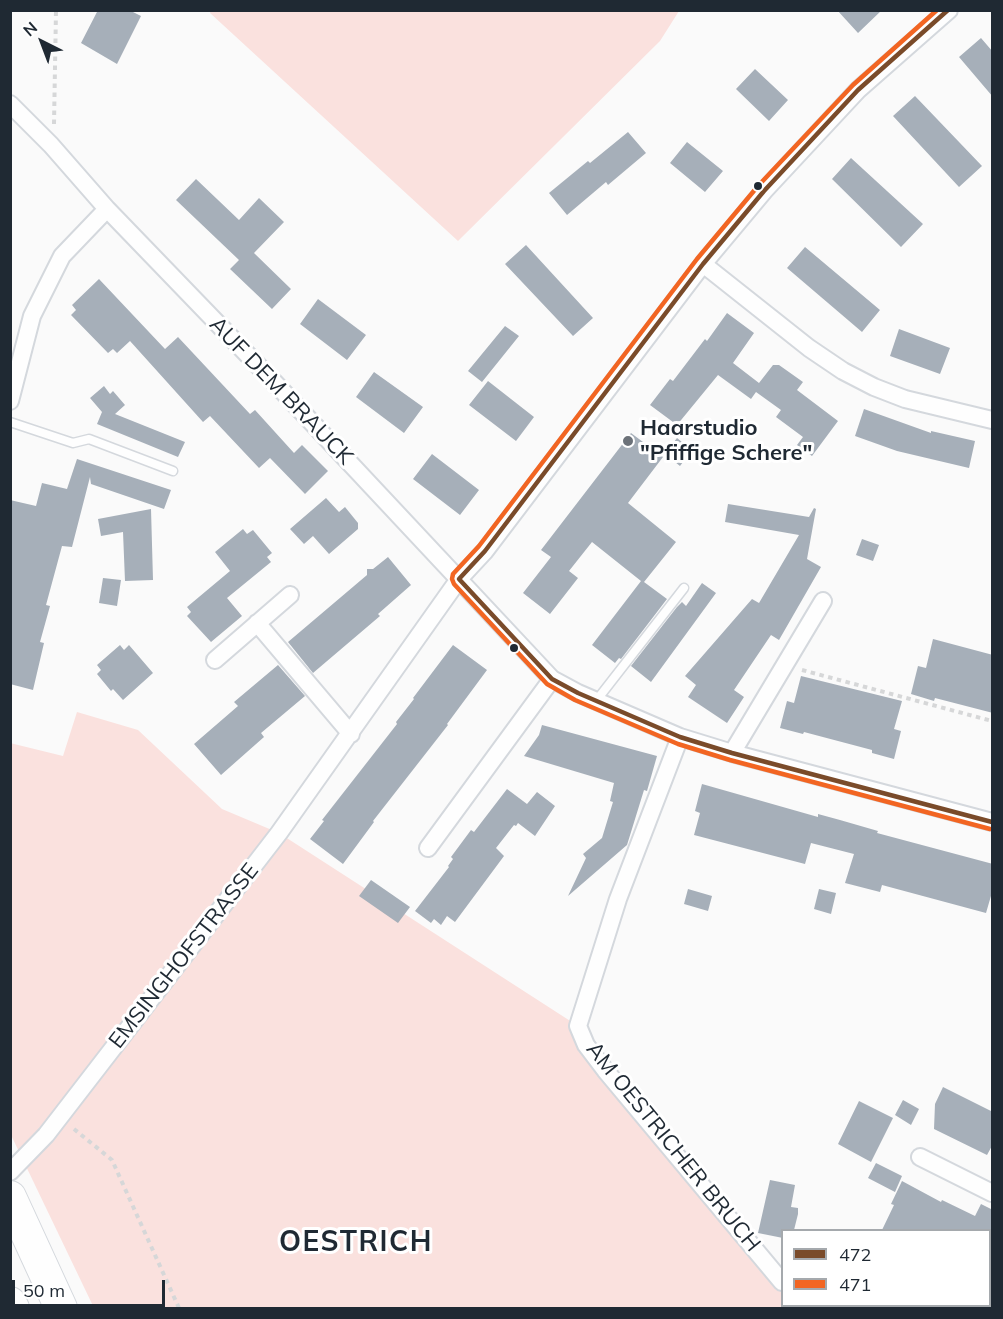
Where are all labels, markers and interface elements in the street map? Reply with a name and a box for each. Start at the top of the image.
north arrow [12,12,72,72]
text: N [19,17,41,40]
unlabelled marker [752,180,764,192]
street label: AUF DEM BRAUCK [204,312,358,470]
place label: Haarstudio "Pfiffige Schere" [640,415,812,466]
marker: Haarstudio "Pfiffige Schere" [621,434,635,448]
unlabelled marker [508,642,520,654]
street label: EMSINGHOFSTRASSE [104,858,264,1054]
street label: AM OESTRICHER BRUCH [580,1037,766,1257]
district label: OESTRICH [279,1226,433,1260]
legend [781,1229,991,1307]
text: 472 [839,1243,871,1266]
scale bar [15,1268,168,1306]
text: 471 [839,1273,871,1296]
text: 50 m [23,1279,65,1302]

